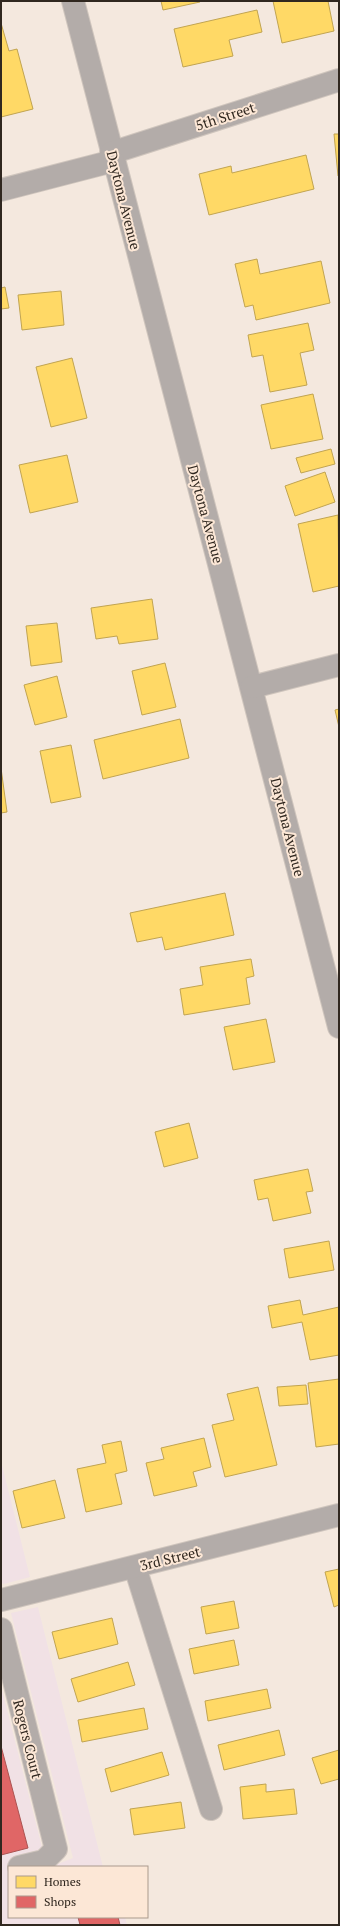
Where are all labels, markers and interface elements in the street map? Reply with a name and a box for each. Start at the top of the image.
street label: 5th Street [193,97,258,135]
street label: Daytona Avenue [103,149,145,251]
street label: Daytona Avenue [184,463,228,565]
street label: Daytona Avenue [267,776,309,878]
street label: 3rd Street [138,1541,203,1575]
street label: Rogers Court [9,1698,47,1781]
legend [8,1866,148,1918]
text: Homes [44,1874,81,1889]
text: Shops [44,1894,76,1909]

